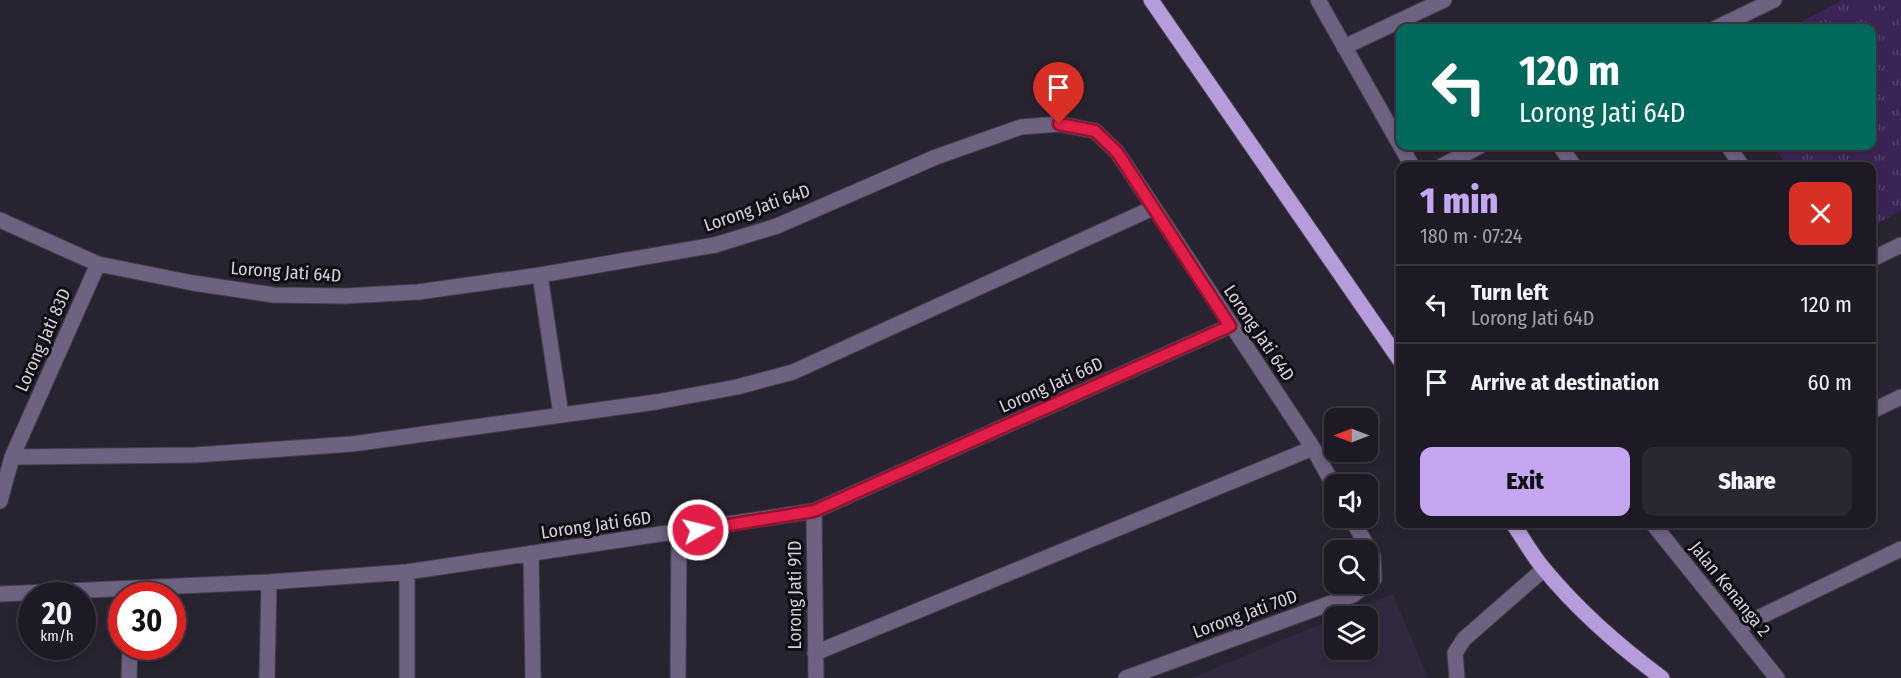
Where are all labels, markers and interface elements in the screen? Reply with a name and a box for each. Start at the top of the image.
text: 120 m [1519,46,1620,96]
icon: left [1420,48,1498,126]
pin [1033,62,1084,124]
icon: arrive [1042,71,1075,104]
text: Lorong Jati 64D [1519,97,1685,129]
text: 1 min [1420,179,1498,223]
street label: Lorong Jati 64D [701,180,813,236]
button: close [1789,182,1852,245]
text: 180 m · 07:24 [1420,224,1522,248]
street label: Lorong Jati 64D [230,257,342,287]
text: Turn left [1471,279,1549,306]
street label: Lorong Jati 64D [1219,281,1299,385]
street label: Lorong Jati 83D [10,285,76,395]
icon: left [1420,288,1453,321]
text: 120 m [1800,291,1852,318]
text: Lorong Jati 64D [1471,306,1594,330]
street label: Lorong Jati 66D [996,352,1106,418]
icon: arrive [1420,366,1453,399]
text: Arrive at destination [1471,369,1659,396]
text: 60 m [1808,369,1852,396]
north arrow [1324,408,1378,462]
map controls [1324,408,1378,660]
button: Exit [1420,447,1630,516]
button: Share [1642,447,1852,516]
button: sound [1324,474,1378,528]
position arrow [666,498,730,562]
street label: Lorong Jati 66D [539,506,653,544]
street label: Jalan Kenanga 2 [1685,537,1775,641]
button: search [1324,540,1378,594]
street label: Lorong Jati 91D [784,541,806,649]
speed limit sign: 30 [108,582,186,660]
street label: Lorong Jati 70D [1190,585,1300,643]
text: 20 [42,596,72,632]
button: layers [1324,606,1378,660]
text: km/h [40,627,74,645]

